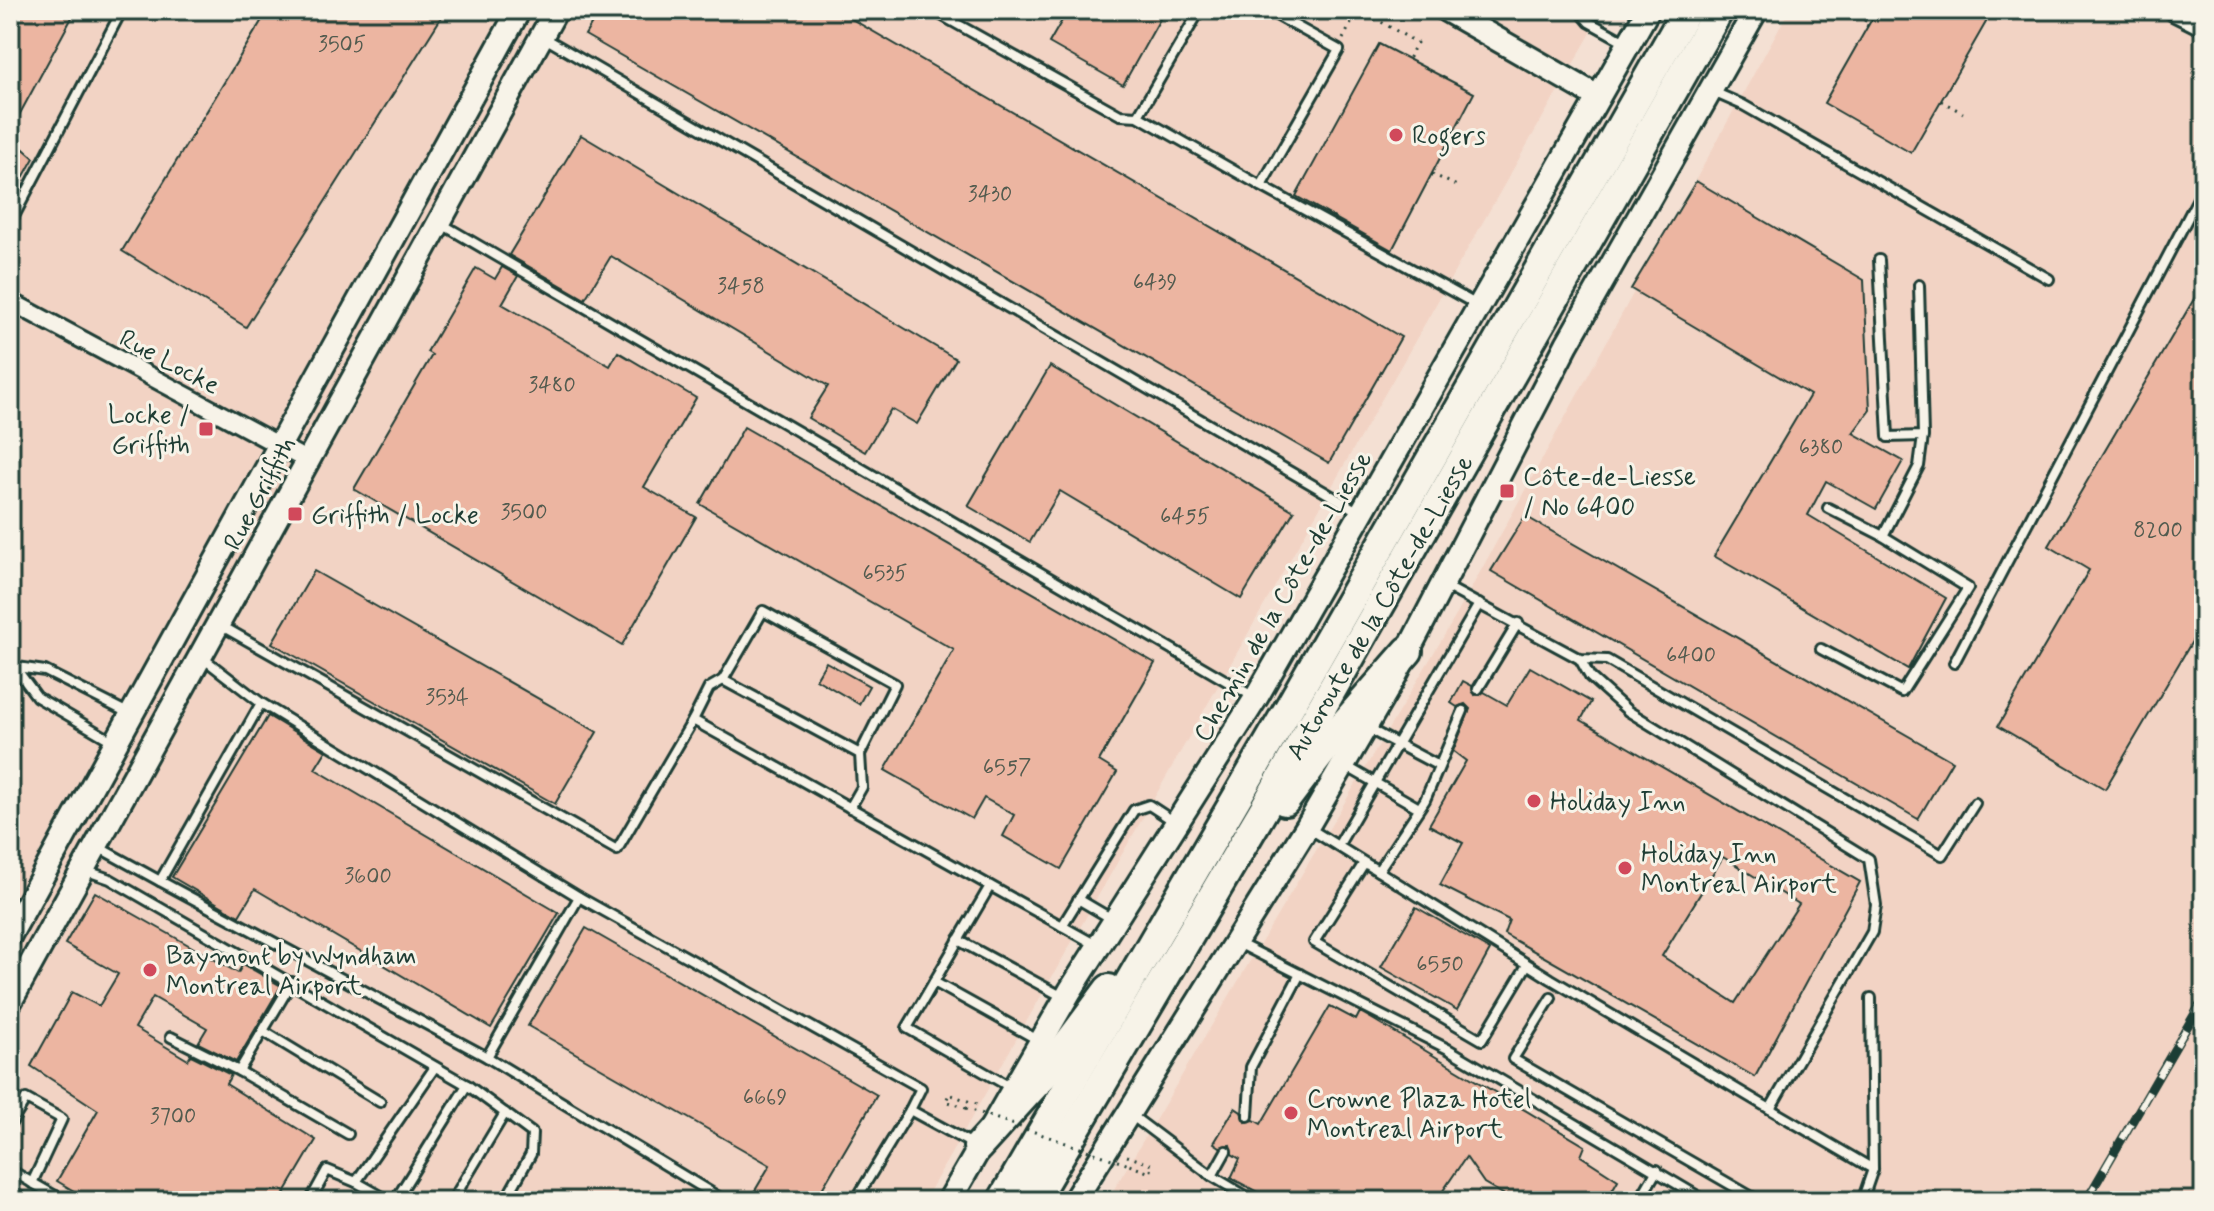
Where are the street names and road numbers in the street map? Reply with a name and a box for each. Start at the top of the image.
street label: Rue Locke [113,322,225,404]
street label: Rue Griffith [217,431,305,557]
street label: Chemin de la Côte-de-Liesse [1186,445,1381,749]
street label: Autoroute de la Côte-de-Liesse [1279,449,1482,767]

